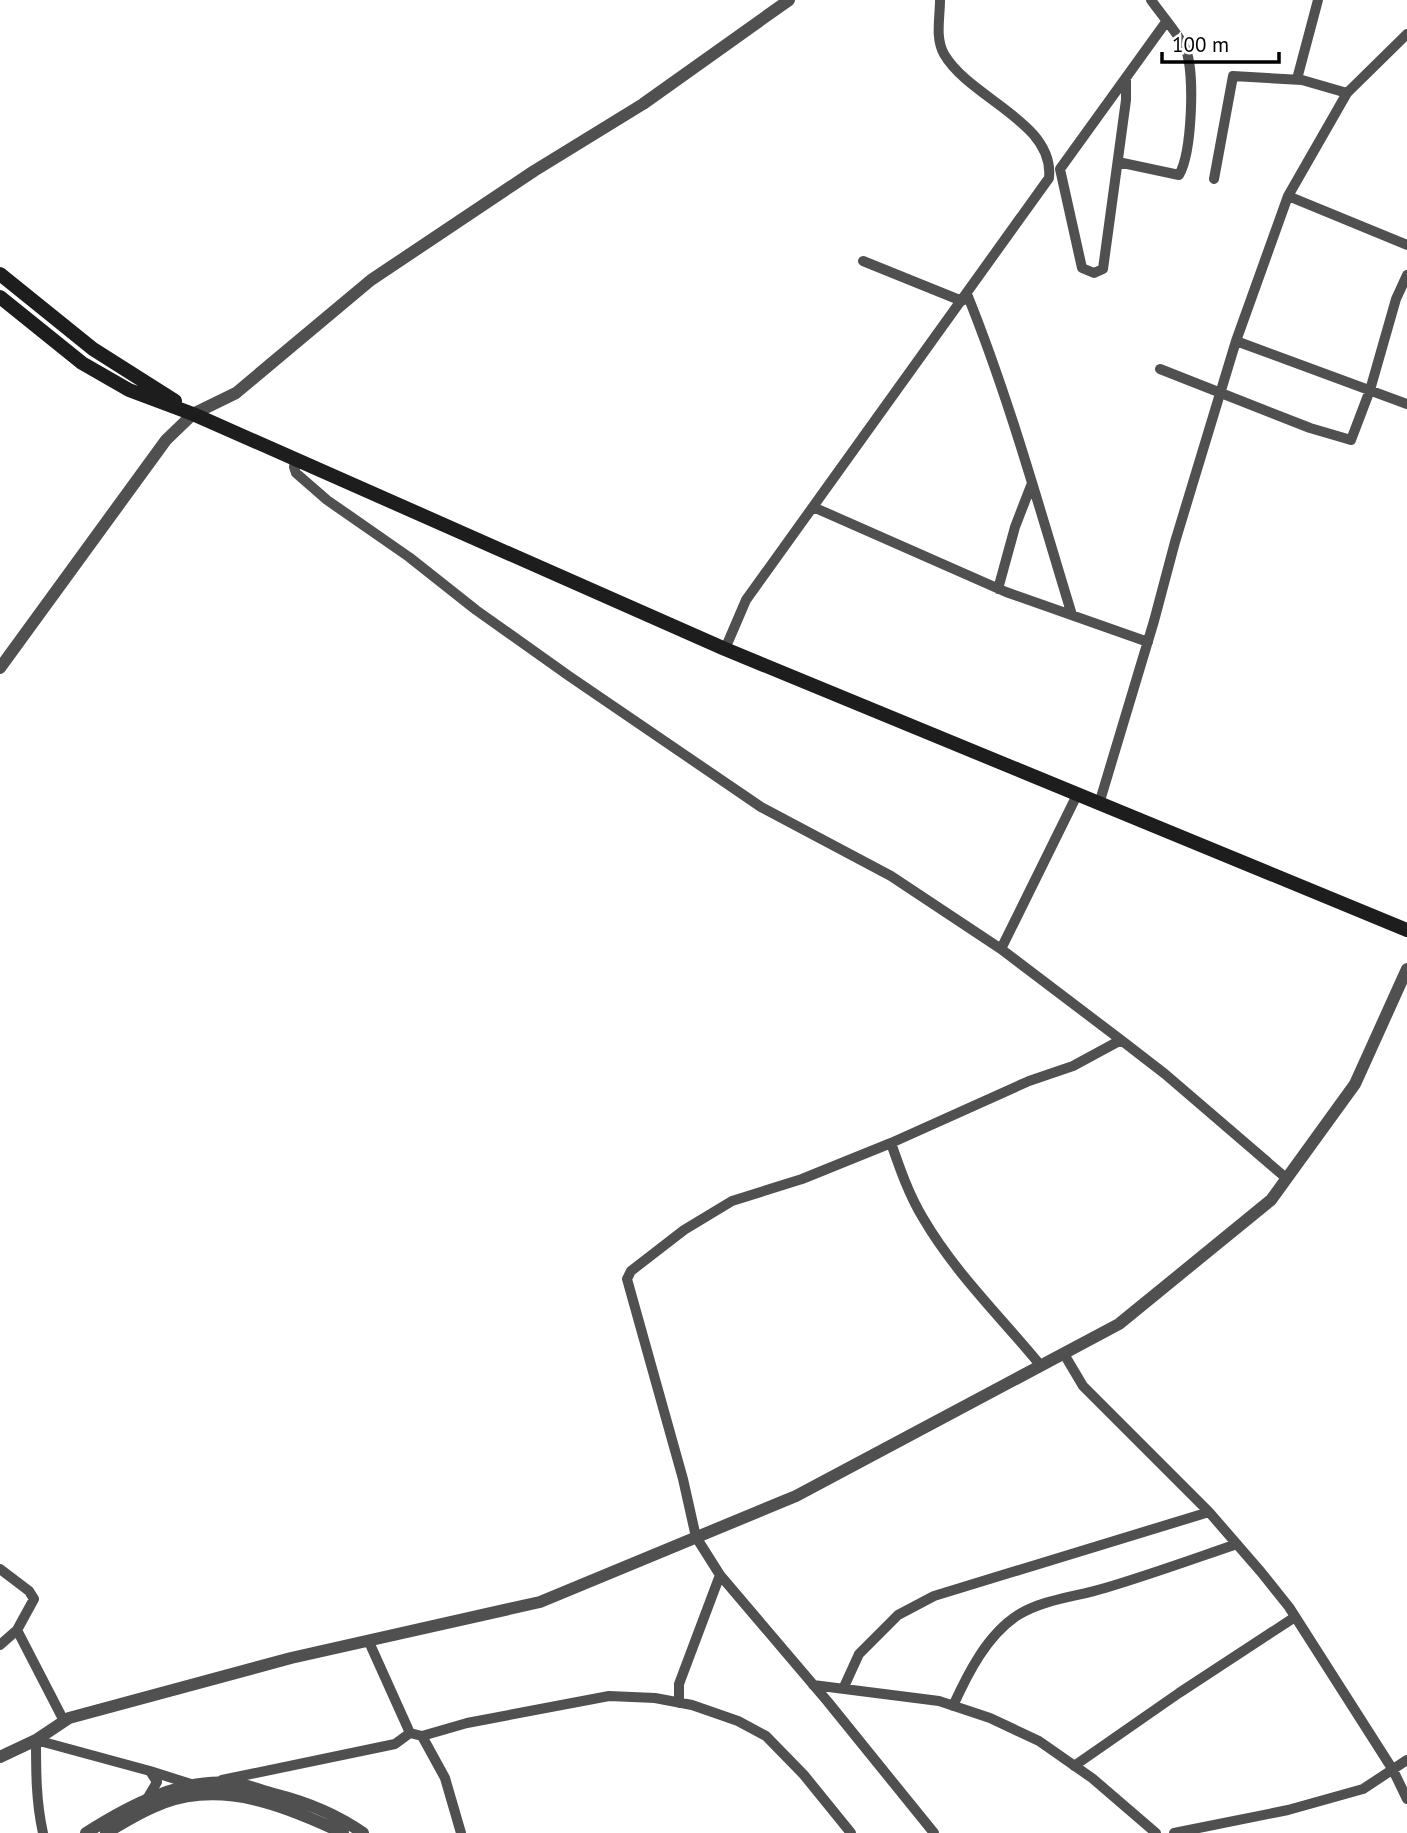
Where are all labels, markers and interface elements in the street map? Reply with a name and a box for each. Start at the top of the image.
scale bar [1162,21,1279,65]
text: 100 m [1172,31,1229,58]

